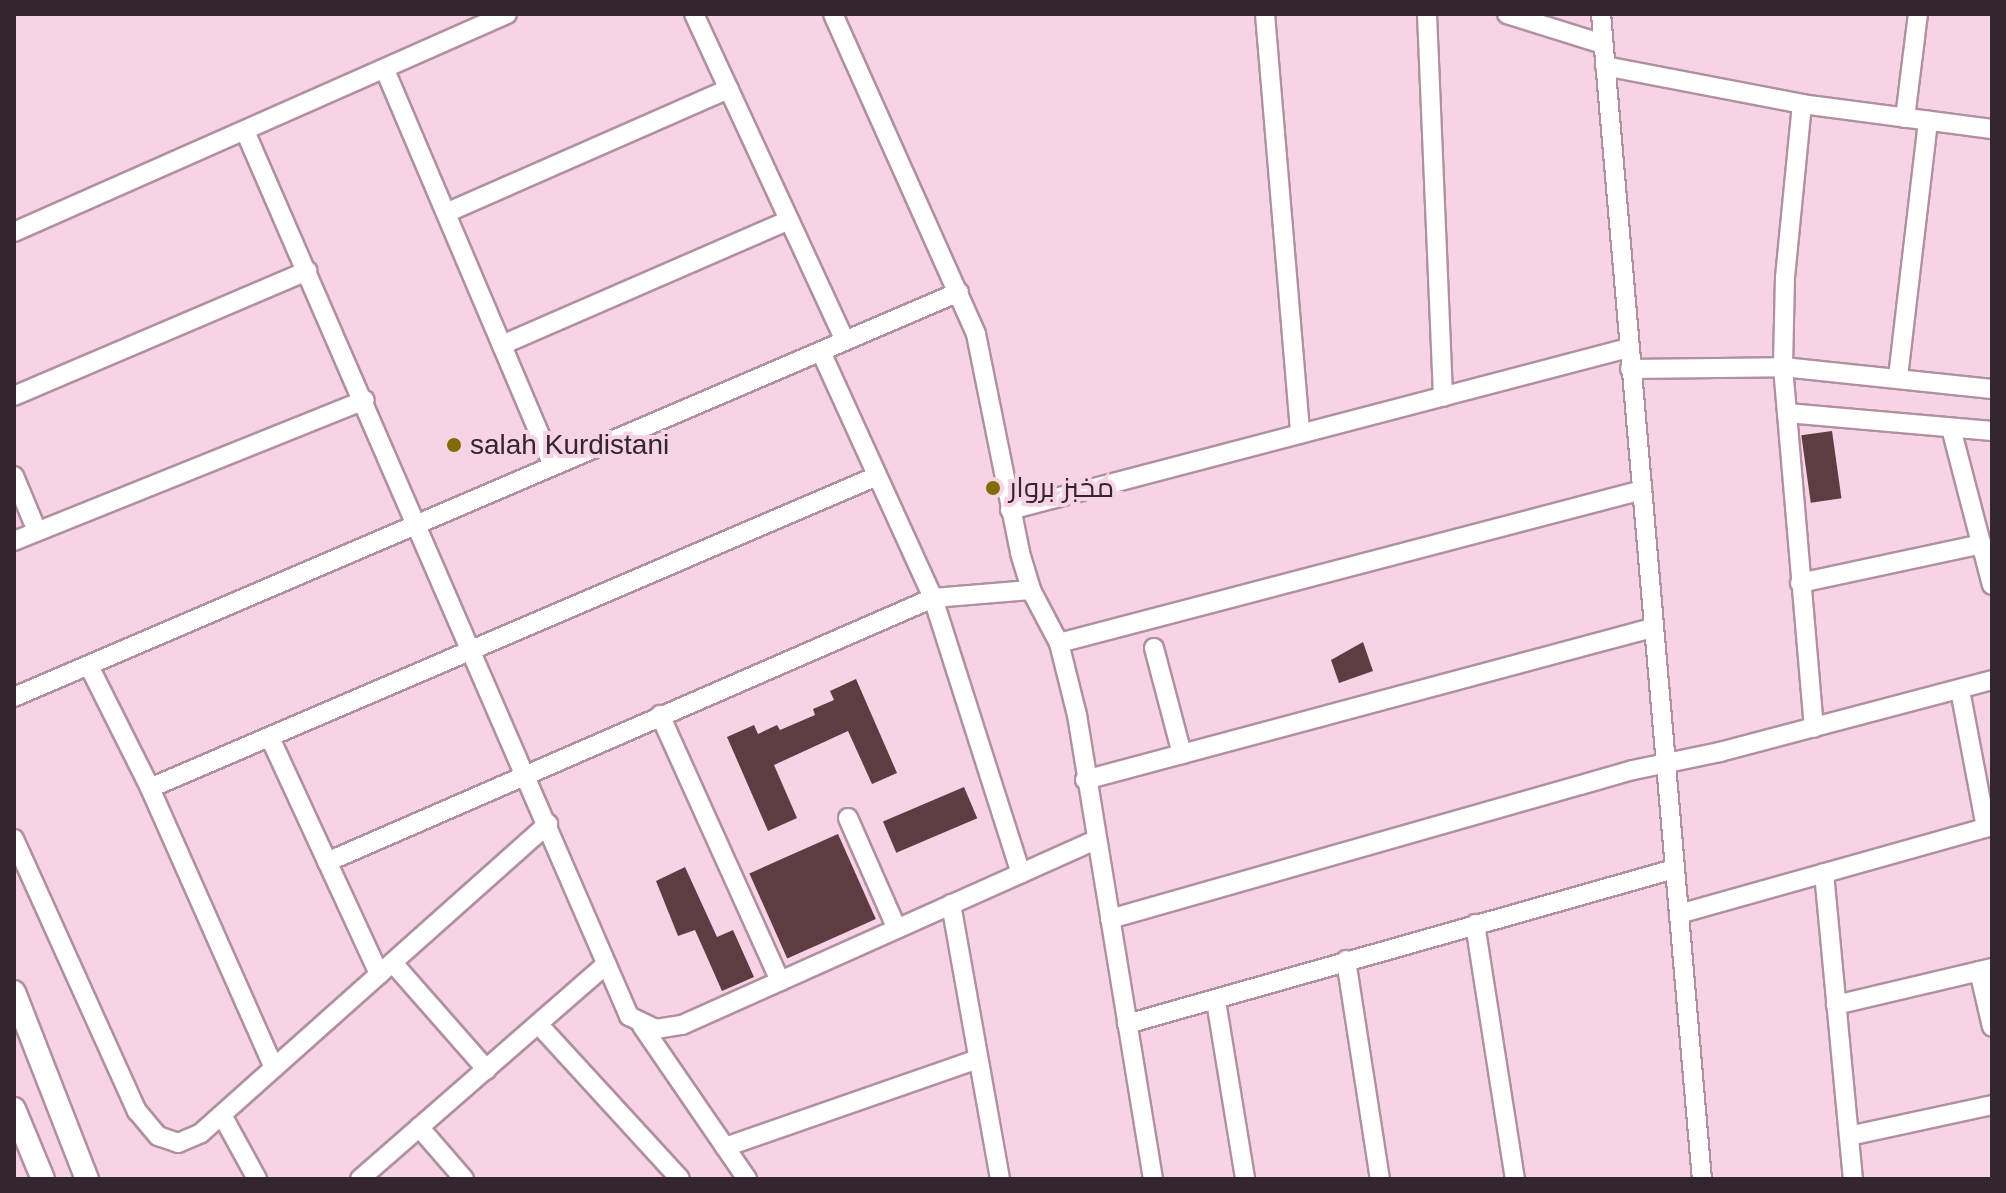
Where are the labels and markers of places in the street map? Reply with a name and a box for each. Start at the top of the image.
place label: salah Kurdistani [470,428,669,462]
marker: salah Kurdistani [445,436,463,454]
place label: مخبز بروار [1009,471,1114,505]
marker: مخبز بروار [984,479,1002,497]

